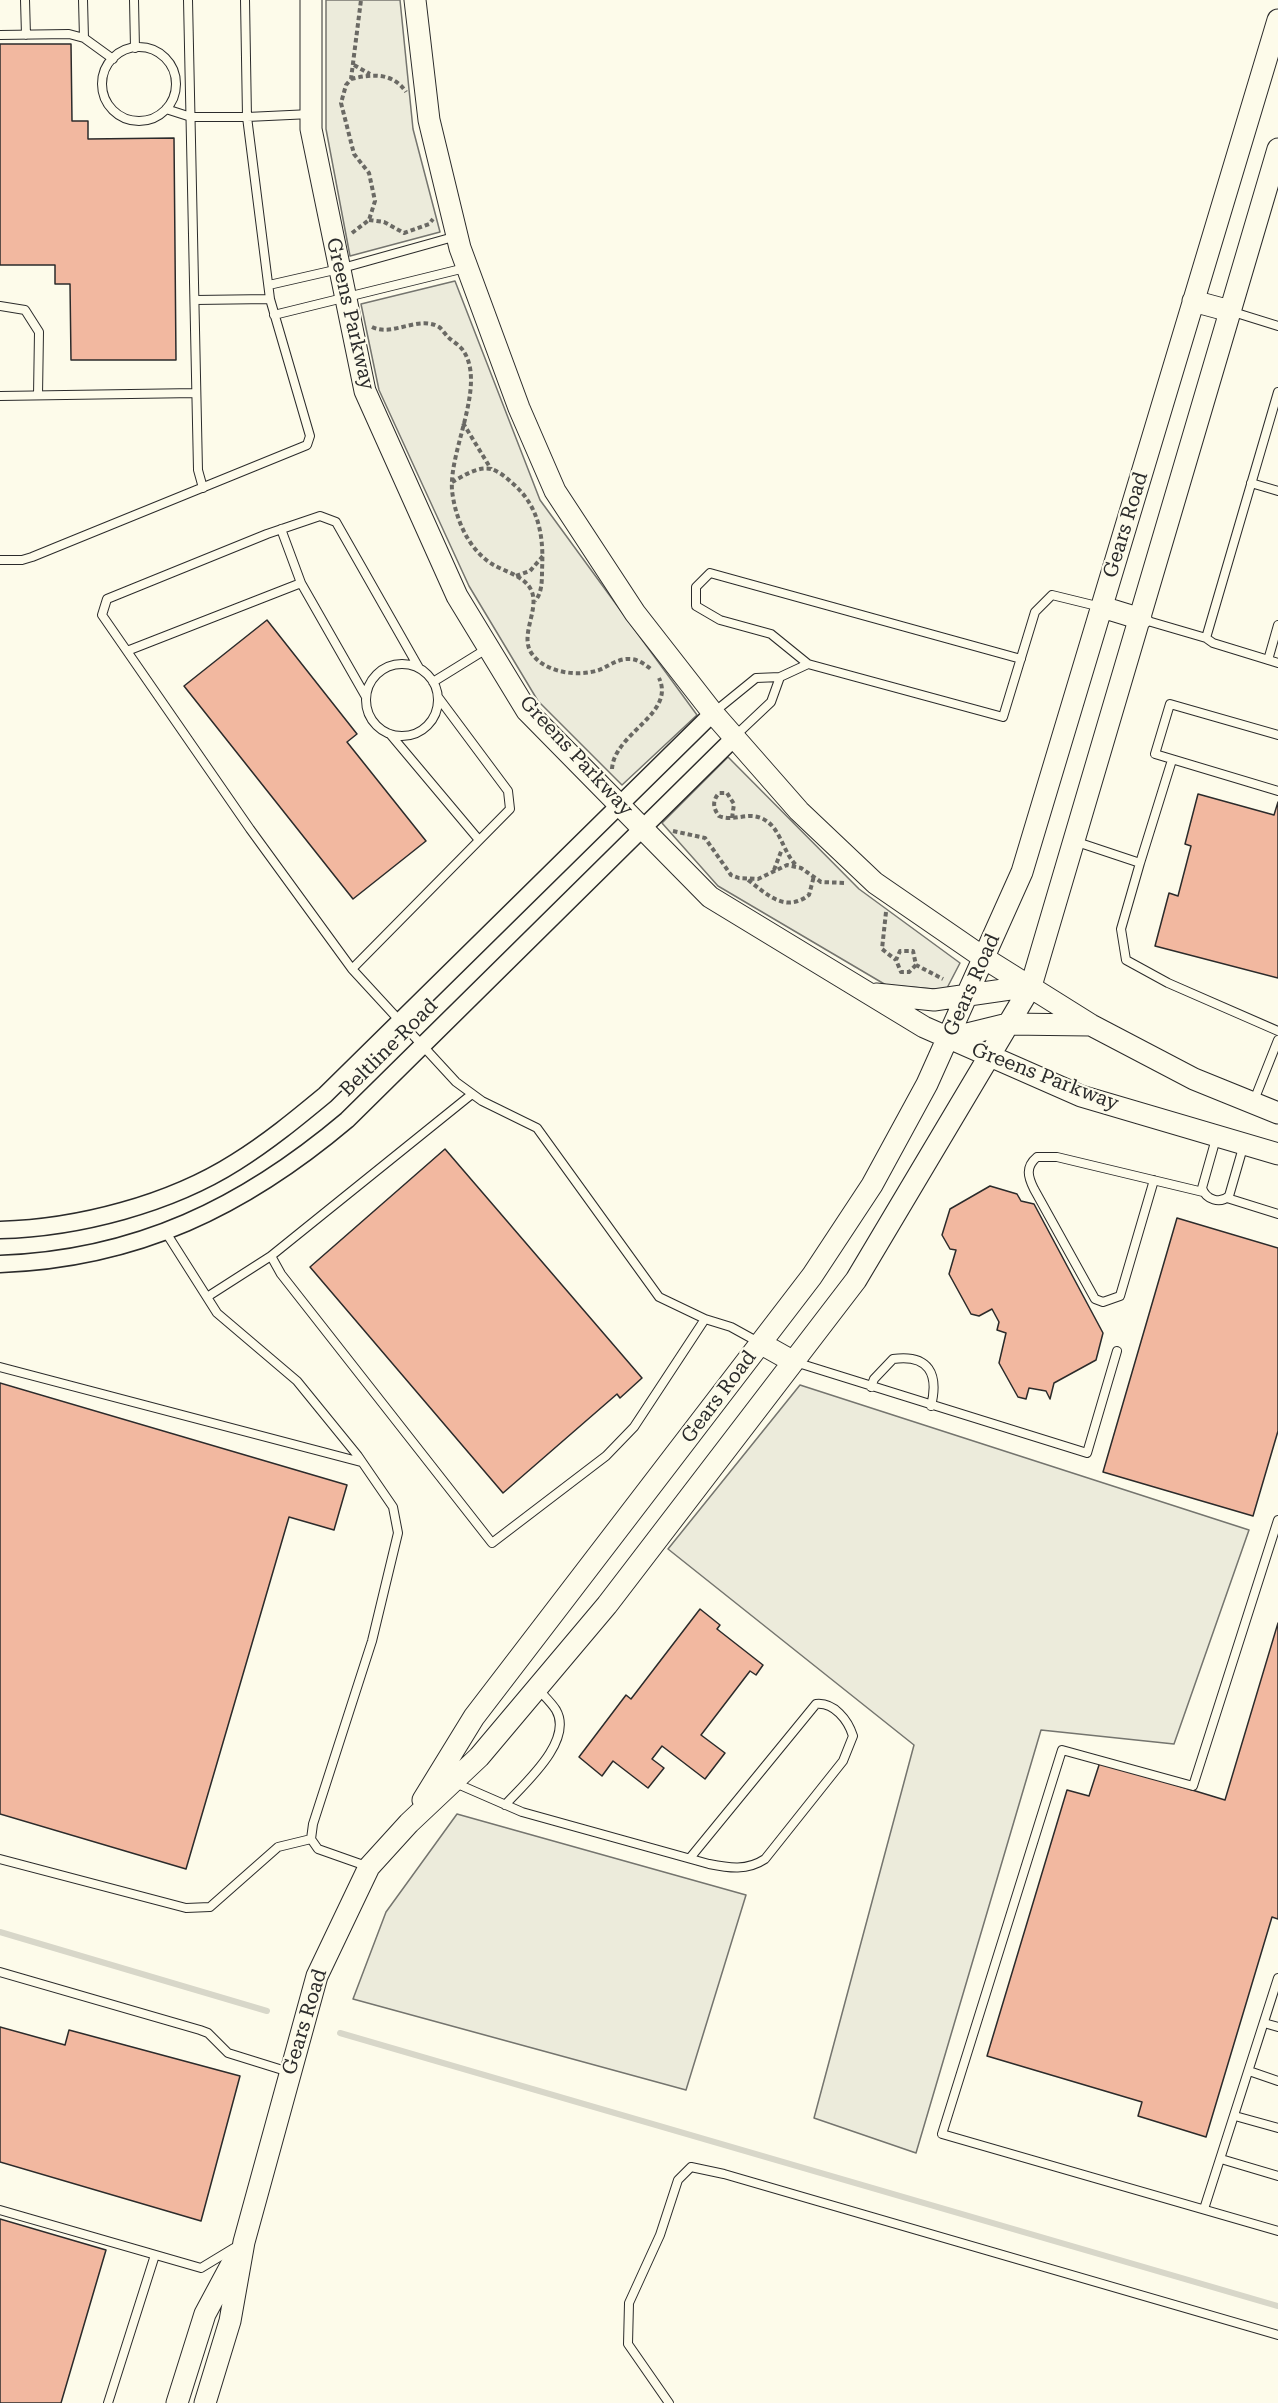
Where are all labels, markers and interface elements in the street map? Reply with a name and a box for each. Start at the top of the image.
street label: Greens Parkway [321,236,379,392]
street label: Gears Road [1099,469,1153,581]
street label: Greens Parkway [514,691,638,821]
street label: Gears Road [939,930,1005,1040]
street label: Beltline Road [335,994,443,1102]
street label: Greens Parkway [968,1038,1122,1116]
street label: Gears Road [676,1346,762,1448]
street label: Gears Road [278,1966,332,2078]

